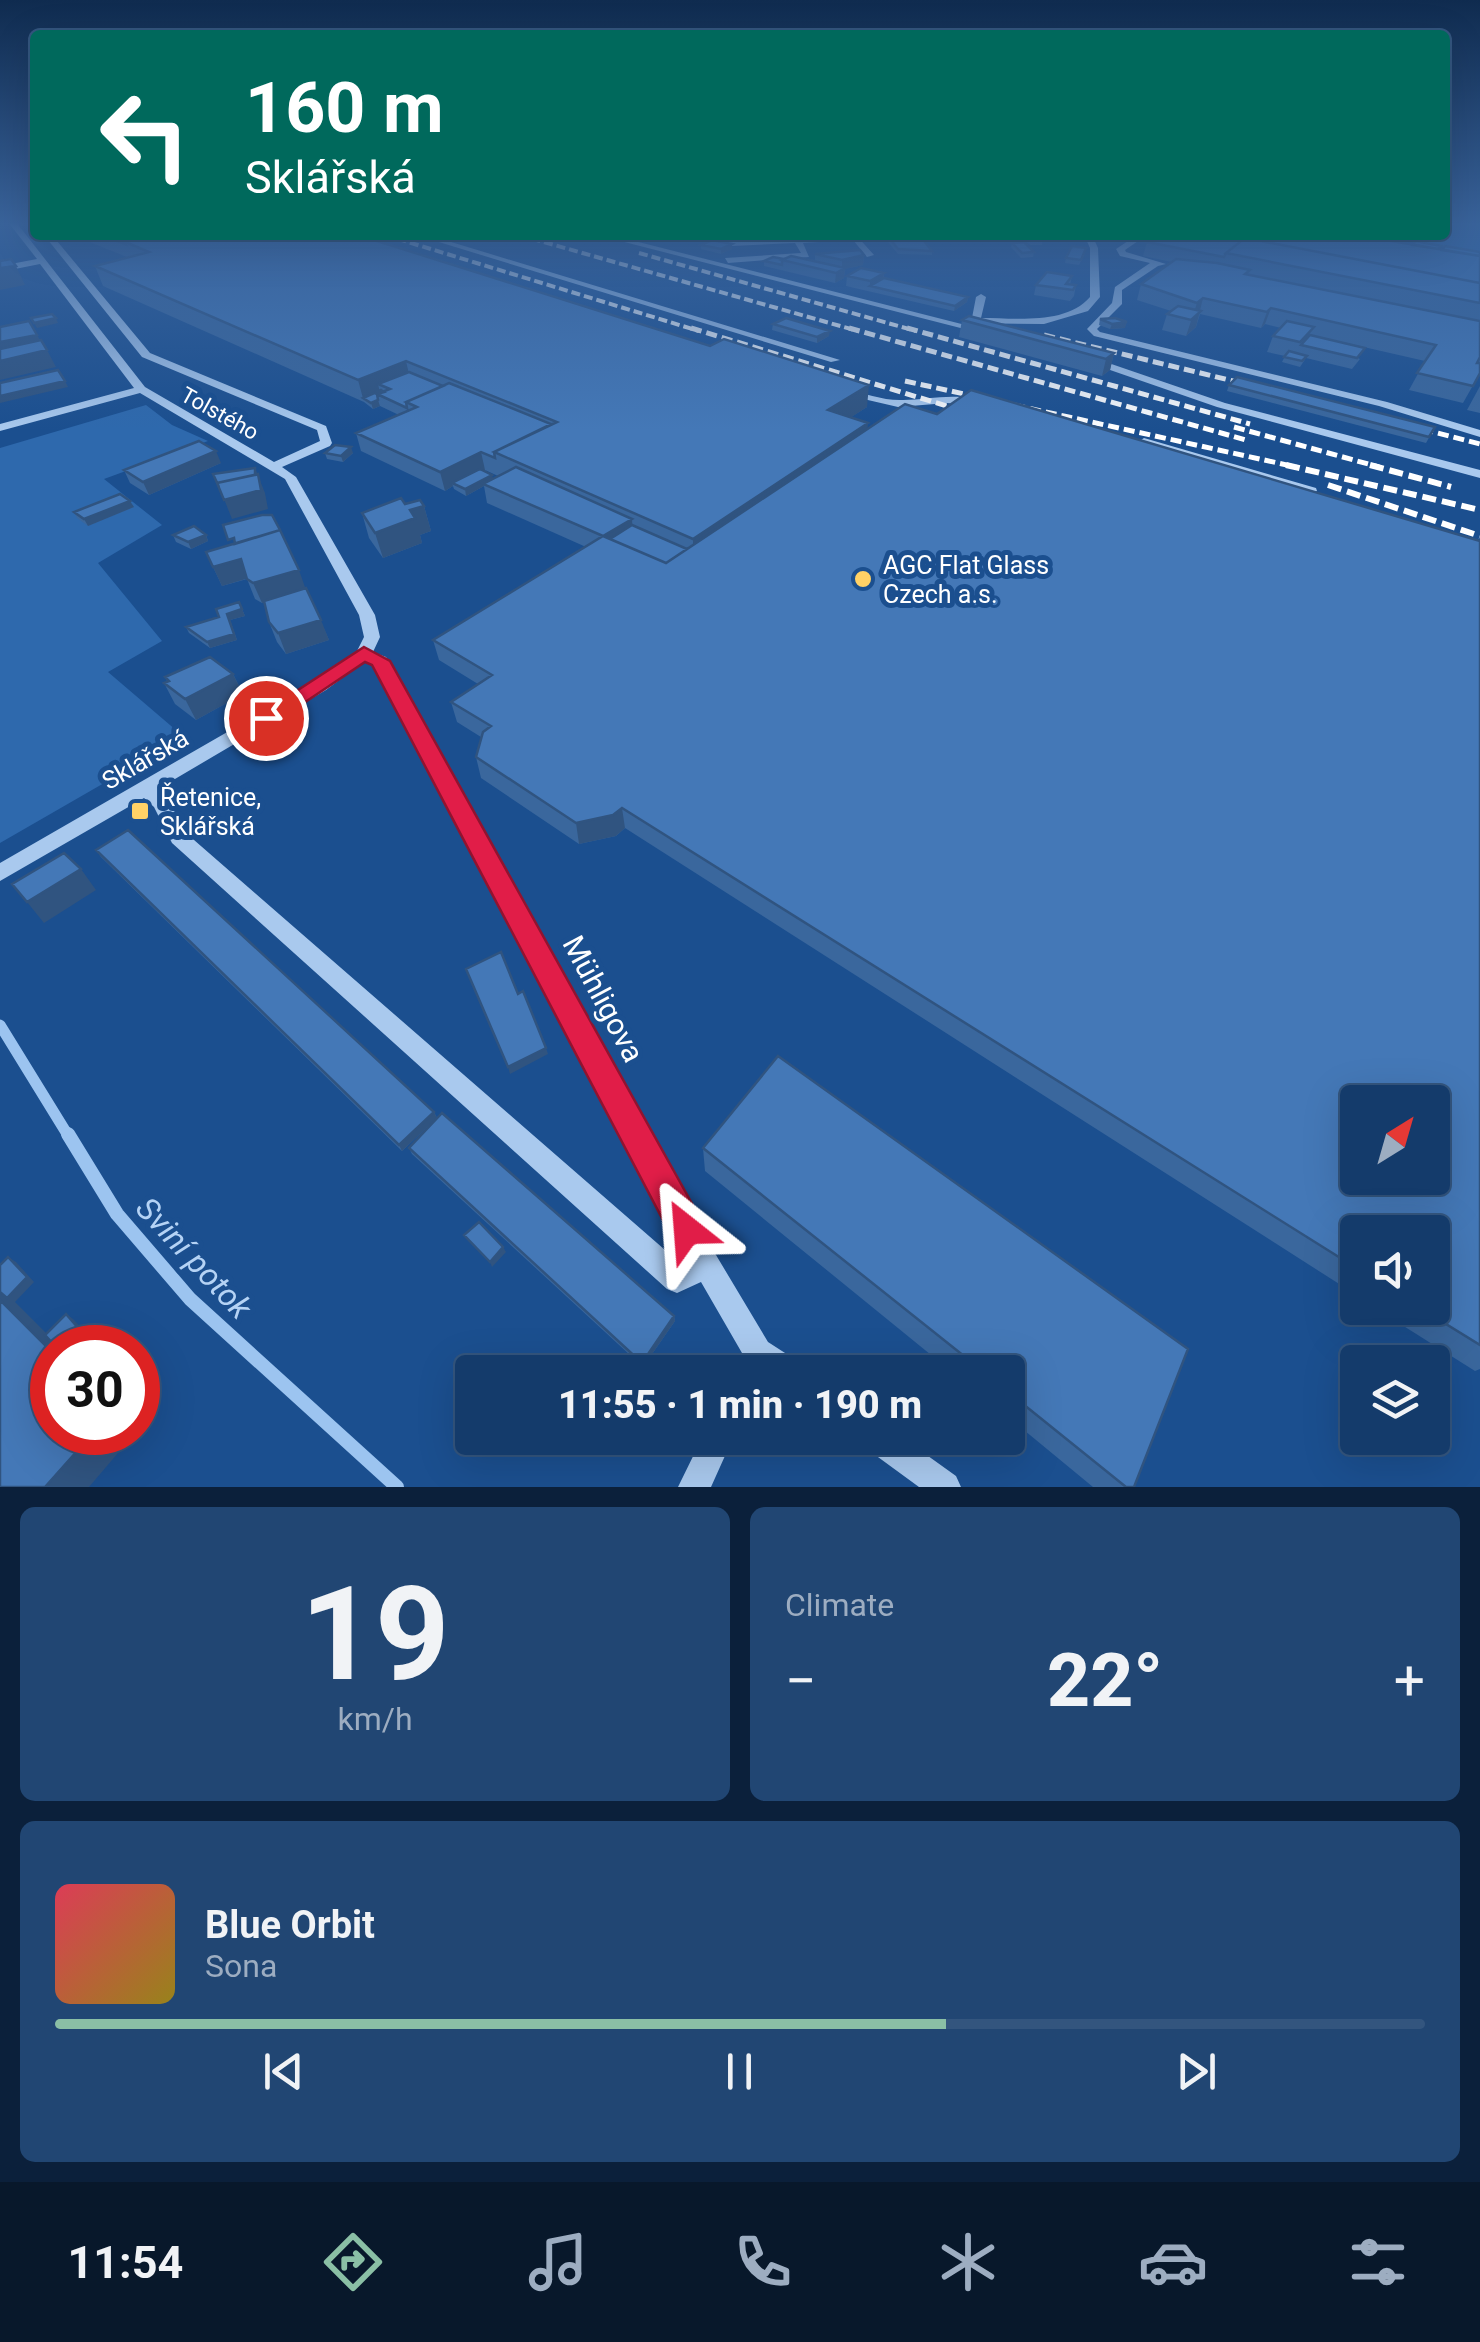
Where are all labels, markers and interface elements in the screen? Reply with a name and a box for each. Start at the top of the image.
text: 160 m [245,67,444,149]
icon: left [80,70,210,200]
text: Sklářská [245,151,416,204]
street label: Tolstého [177,382,263,445]
place label: AGC Flat Glass Czech a.s. [883,551,1049,609]
marker: AGC Flat Glass Czech a.s. [852,568,874,590]
pin [224,676,309,761]
icon: arrive [239,691,294,746]
street label: Sklářská [97,723,194,796]
place label: Řetenice, Sklářská [160,782,261,841]
marker: Řetenice, Sklářská [129,800,151,822]
street label: Mühligova [556,930,651,1068]
north arrow [1340,1085,1450,1195]
map controls [1340,1085,1450,1455]
position arrow [635,1178,739,1282]
water label: Sviní potok [128,1189,261,1328]
button: sound [1340,1215,1450,1325]
speed limit sign: 30 [30,1325,160,1455]
button: layers [1340,1345,1450,1455]
text: 11:55 · 1 min · 190 m [558,1383,922,1427]
text: 19 [300,1558,450,1711]
text: Climate [785,1586,894,1624]
text: 22° [1047,1636,1163,1724]
text: − [785,1649,816,1713]
text: + [1394,1649,1425,1713]
text: km/h [337,1700,413,1738]
text: Blue Orbit [205,1903,375,1947]
text: Sona [205,1947,277,1985]
icon: previous [256,2044,311,2099]
icon: pause [712,2044,767,2099]
icon: next [1169,2044,1224,2099]
icon: directions [318,2227,388,2297]
icon: music [523,2227,593,2297]
icon: phone [728,2227,798,2297]
icon: climate [933,2227,1003,2297]
icon: car [1138,2227,1208,2297]
icon: filters [1343,2227,1413,2297]
text: 11:54 [67,2236,183,2289]

